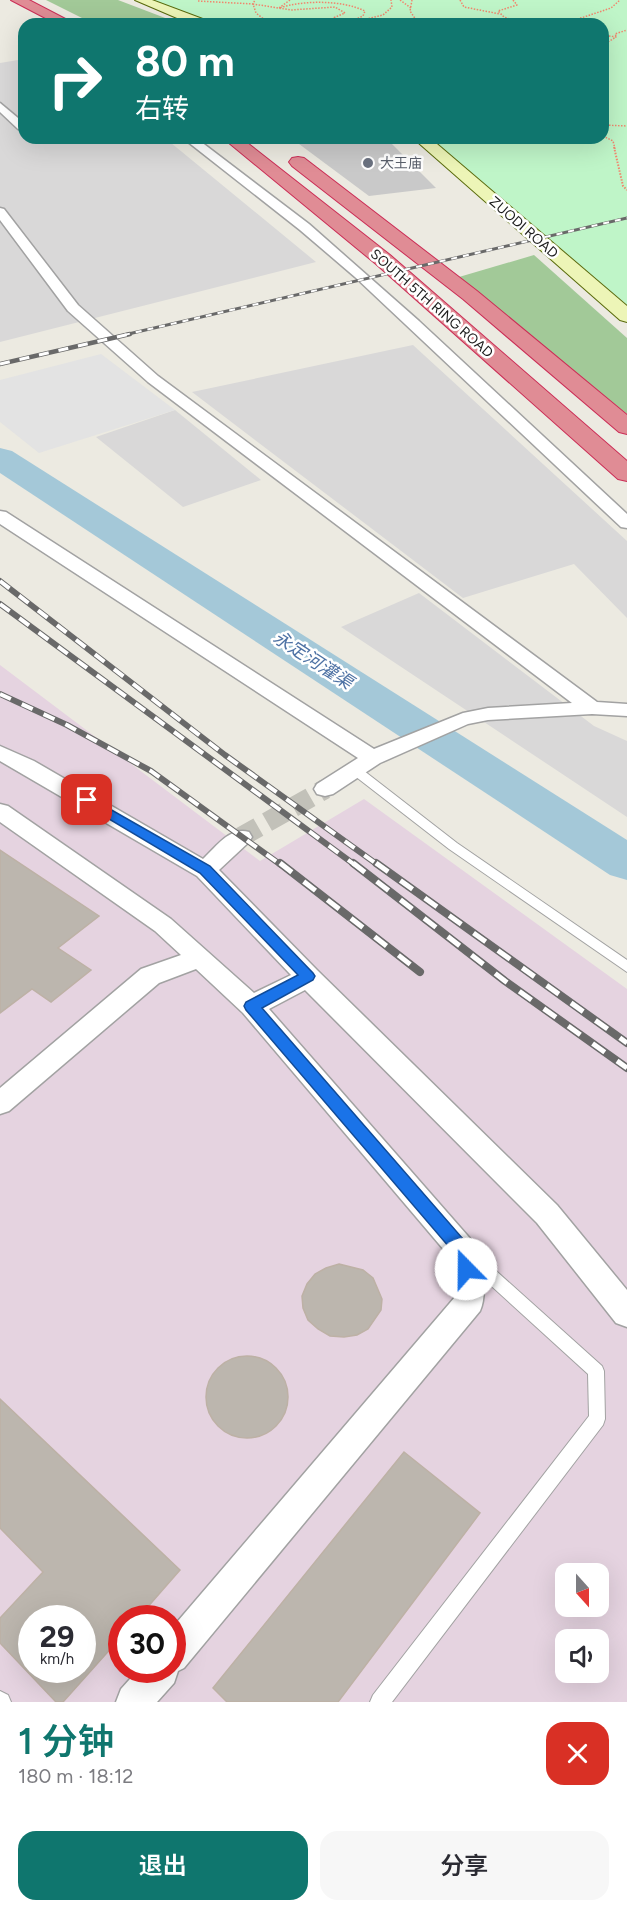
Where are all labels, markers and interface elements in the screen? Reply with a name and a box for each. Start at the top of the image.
text: 80 m [135,36,235,87]
icon: right [36,42,114,120]
text: 右转 [135,92,189,125]
place label: 大王庙 [380,155,422,172]
marker: 大王庙 [361,156,375,170]
street label: ZUODI ROAD [486,193,561,262]
street label: SOUTH 5TH RING ROAD [367,245,496,361]
water label: 永定河灌渠 [269,626,359,695]
pin [61,774,112,825]
icon: arrive [70,783,103,816]
position arrow [434,1237,498,1301]
north arrow [555,1563,609,1617]
map controls [555,1563,609,1683]
speed limit sign: 30 [108,1605,186,1683]
text: 29 [40,1618,74,1655]
button: sound [555,1629,609,1683]
text: km/h [40,1650,74,1668]
text: 1 分钟 [18,1720,114,1763]
button: close [546,1722,609,1785]
text: 180 m · 18:12 [18,1764,133,1788]
button: 退出 [18,1831,308,1900]
button: 分享 [320,1831,609,1900]

